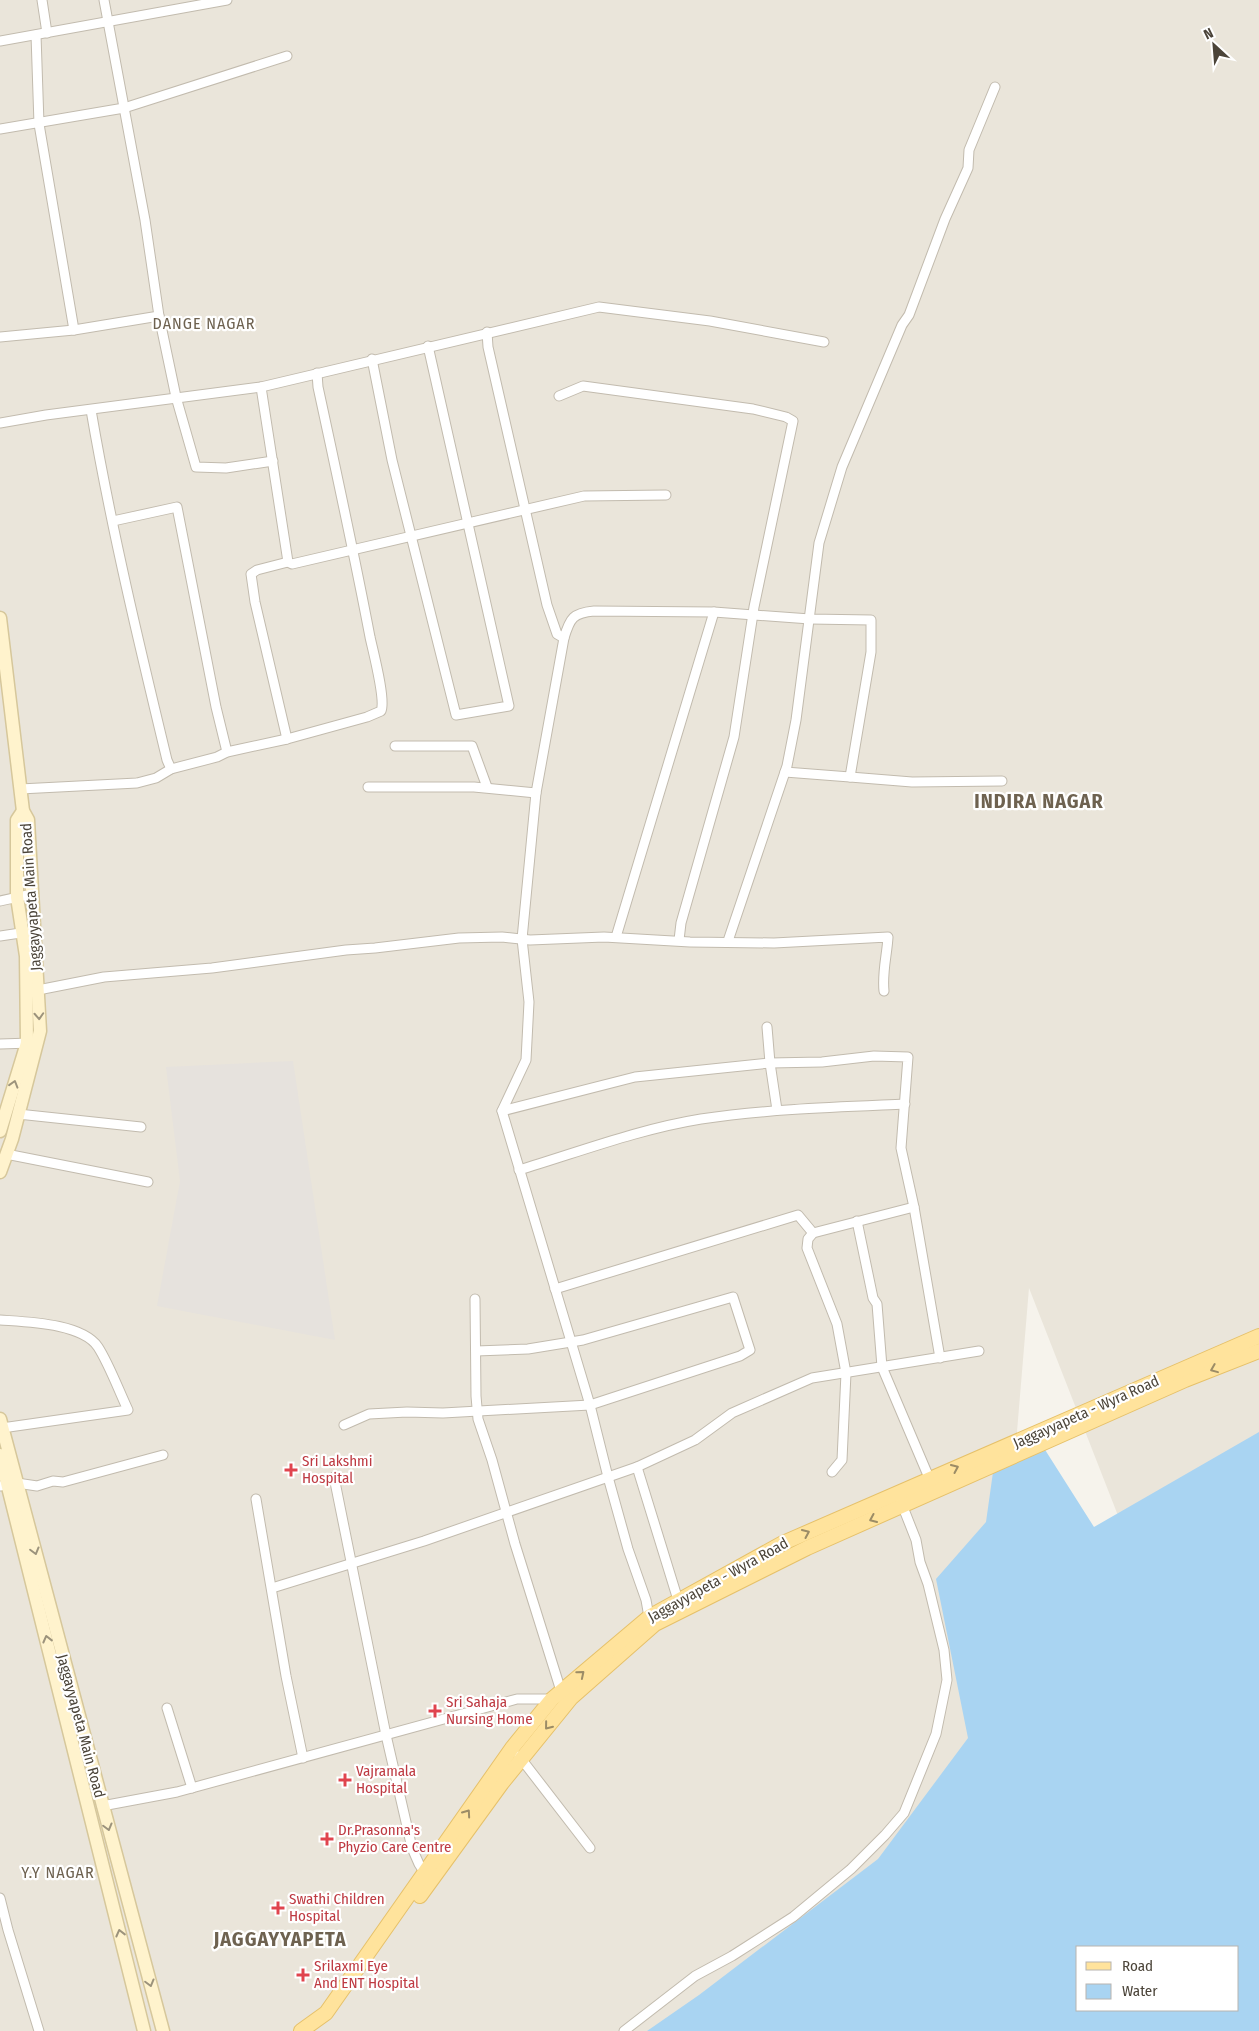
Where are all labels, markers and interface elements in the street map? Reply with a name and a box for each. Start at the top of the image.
north arrow [1189,20,1239,70]
text: N [1201,24,1216,43]
district label: DANGE NAGAR [153,314,255,333]
district label: INDIRA NAGAR [974,789,1104,813]
street label: Jaggayyapeta Main Road [17,822,45,972]
one-way arrow [34,1012,44,1020]
one-way arrow [9,1081,19,1089]
one-way arrow [1210,1363,1219,1373]
street label: Jaggayyapeta - Wyra Road [1010,1372,1162,1452]
place label: Sri Lakshmi Hospital [302,1452,372,1487]
marker: Sri Lakshmi Hospital [284,1463,298,1477]
one-way arrow [950,1464,959,1475]
one-way arrow [869,1513,878,1523]
one-way arrow [801,1529,810,1540]
street label: Jaggayyapeta - Wyra Road [645,1534,791,1626]
one-way arrow [29,1547,40,1556]
one-way arrow [42,1635,53,1644]
street label: Jaggayyapeta Main Road [53,1652,109,1800]
one-way arrow [575,1672,584,1680]
place label: Sri Sahaja Nursing Home [446,1693,533,1728]
marker: Sri Sahaja Nursing Home [428,1704,442,1718]
one-way arrow [545,1720,554,1730]
place label: Vajramala Hospital [356,1762,416,1797]
marker: Vajramala Hospital [338,1773,352,1787]
one-way arrow [461,1809,470,1819]
place label: Dr.Prasonna's Phyzio Care Centre [338,1821,452,1856]
one-way arrow [102,1822,112,1830]
marker: Dr.Prasonna's Phyzio Care Centre [320,1832,334,1846]
district label: Y.Y NAGAR [21,1863,95,1882]
place label: Swathi Children Hospital [289,1890,385,1925]
marker: Swathi Children Hospital [271,1901,285,1915]
district label: JAGGAYYAPETA [212,1927,347,1951]
one-way arrow [115,1928,126,1937]
legend [1076,1946,1239,2011]
place label: Srilaxmi Eye And ENT Hospital [314,1957,419,1992]
text: Road [1122,1957,1153,1975]
marker: Srilaxmi Eye And ENT Hospital [296,1968,310,1982]
one-way arrow [145,1979,155,1987]
text: Water [1122,1982,1158,2000]

